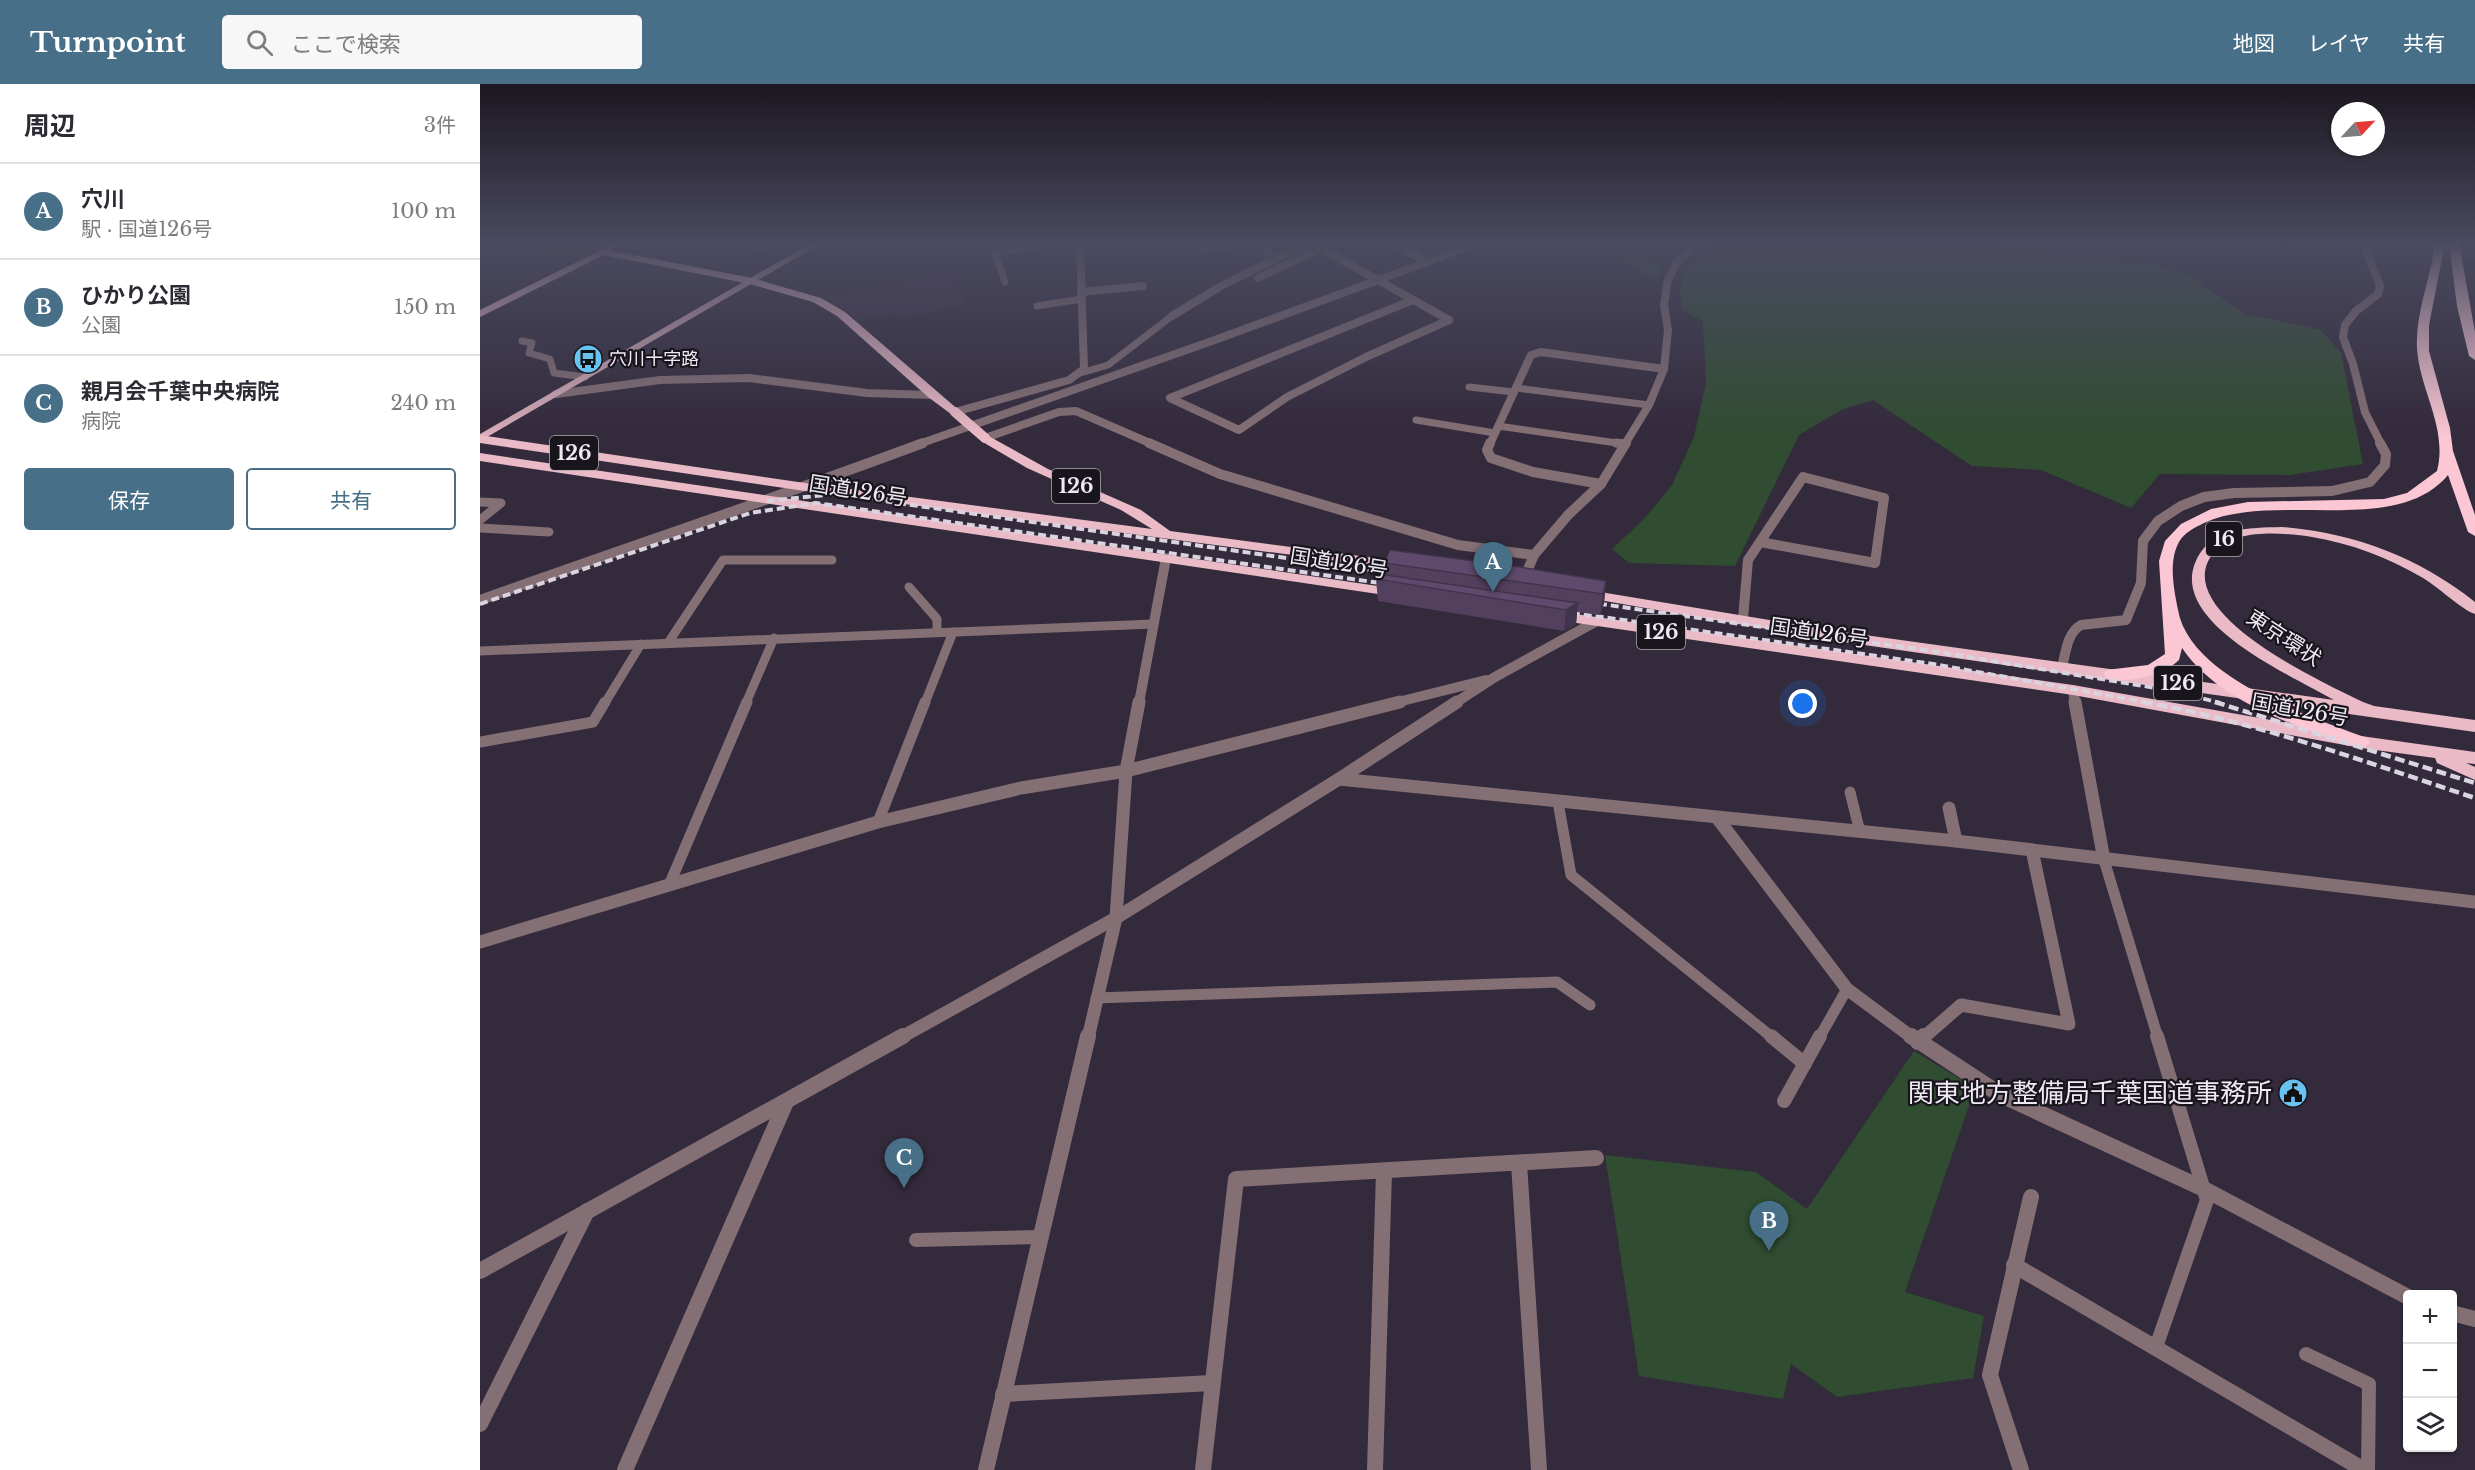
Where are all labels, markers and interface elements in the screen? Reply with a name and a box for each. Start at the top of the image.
search box [222,15,642,69]
text: Turnpoint [30,25,186,60]
icon: search [243,26,276,59]
text: ここで検索 [291,31,401,58]
text: 地図 [2233,31,2275,57]
text: レイヤ [2308,31,2370,57]
text: 共有 [2403,31,2445,57]
north arrow [2331,102,2385,156]
text: 周辺 [24,110,76,142]
text: 3件 [424,113,456,137]
text: 穴川 [81,186,125,213]
text: A [35,199,52,223]
text: 100 m [391,199,456,223]
text: 駅 · 国道126号 [81,217,212,241]
text: ひかり公園 [81,282,191,309]
text: B [36,295,51,319]
text: 150 m [394,295,456,319]
text: 公園 [81,313,121,337]
bus stop icon: 穴川十字路 [572,343,604,375]
place label: 穴川十字路 [609,348,699,370]
text: 親月会千葉中央病院 [81,378,279,405]
text: C [35,391,52,415]
text: 240 m [391,391,456,415]
text: 病院 [81,409,121,433]
road number: 126 [550,436,598,470]
button: 保存 [24,468,234,530]
button: 共有 [246,468,456,530]
road number: 126 [1052,469,1100,503]
street label: 国道126号 [807,470,909,512]
road number: 16 [2206,522,2242,556]
street label: 国道126号 [1288,542,1390,584]
pin: A [1474,542,1512,592]
street label: 東京環状 [2242,604,2326,672]
street label: 国道126号 [1768,613,1870,653]
road number: 126 [1637,615,1685,649]
road number: 126 [2154,666,2202,700]
your location [1788,689,1817,718]
street label: 国道126号 [2249,689,2351,731]
place label: 関東地方整備局千葉国道事務所 [1908,1077,2272,1109]
public building icon: 関東地方整備局千葉国道事務所 [2277,1077,2309,1109]
pin: C [884,1138,924,1188]
pin: B [1750,1202,1788,1251]
map controls [2403,1290,2457,1452]
button: + [2403,1290,2457,1344]
button: − [2403,1344,2457,1398]
button: layers [2403,1398,2457,1452]

